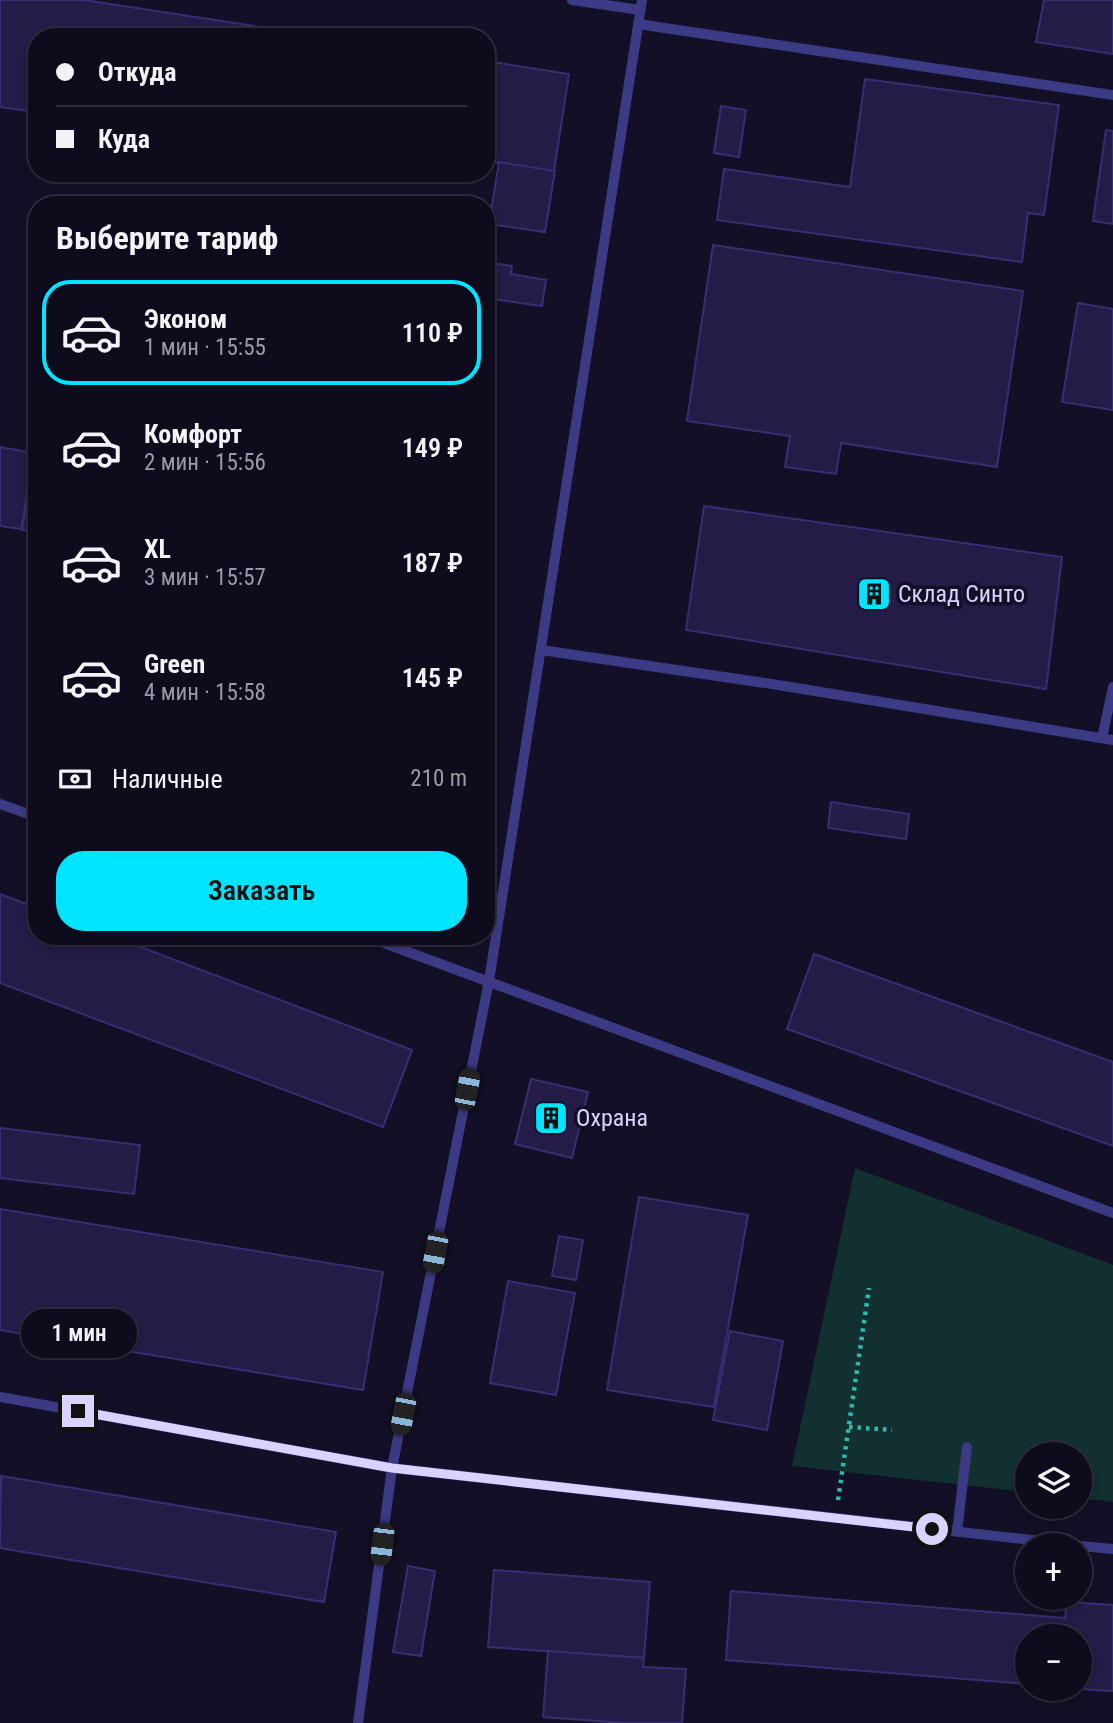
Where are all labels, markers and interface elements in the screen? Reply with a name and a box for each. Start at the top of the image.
text: Откуда [98,57,176,87]
text: Куда [98,124,150,154]
text: Выберите тариф [56,219,278,257]
icon: car [60,301,123,364]
text: Эконом [144,304,227,334]
text: 110 ₽ [402,318,463,348]
text: 1 мин · 15:55 [144,334,266,361]
icon: car [60,416,123,479]
text: Комфорт [144,419,242,449]
text: 149 ₽ [402,433,463,463]
text: 2 мин · 15:56 [144,449,266,476]
icon: car [60,531,123,594]
text: XL [144,534,171,564]
text: 187 ₽ [402,548,463,578]
text: 3 мин · 15:57 [144,564,266,591]
building icon: Склад Синто [855,575,893,613]
place label: Склад Синто [898,580,1025,608]
icon: car [60,646,123,709]
text: Green [144,649,205,679]
text: 145 ₽ [402,663,463,693]
text: 4 мин · 15:58 [144,679,266,706]
icon: cash [56,760,94,798]
text: Наличные [112,764,223,794]
text: 210 m [410,765,467,792]
button: Заказать [56,851,467,931]
car [453,1066,482,1112]
building icon: Охрана [532,1099,570,1137]
place label: Охрана [576,1104,648,1132]
car [421,1229,450,1275]
callout: 1 мин [20,1310,136,1358]
text: 1 мин [51,1320,107,1347]
car [389,1391,418,1437]
route end [62,1395,94,1427]
map controls [1015,1442,1092,1701]
button: layers [1015,1442,1092,1519]
route start [916,1513,948,1545]
car [370,1522,395,1566]
button: + [1015,1533,1092,1610]
button: − [1015,1624,1092,1701]

